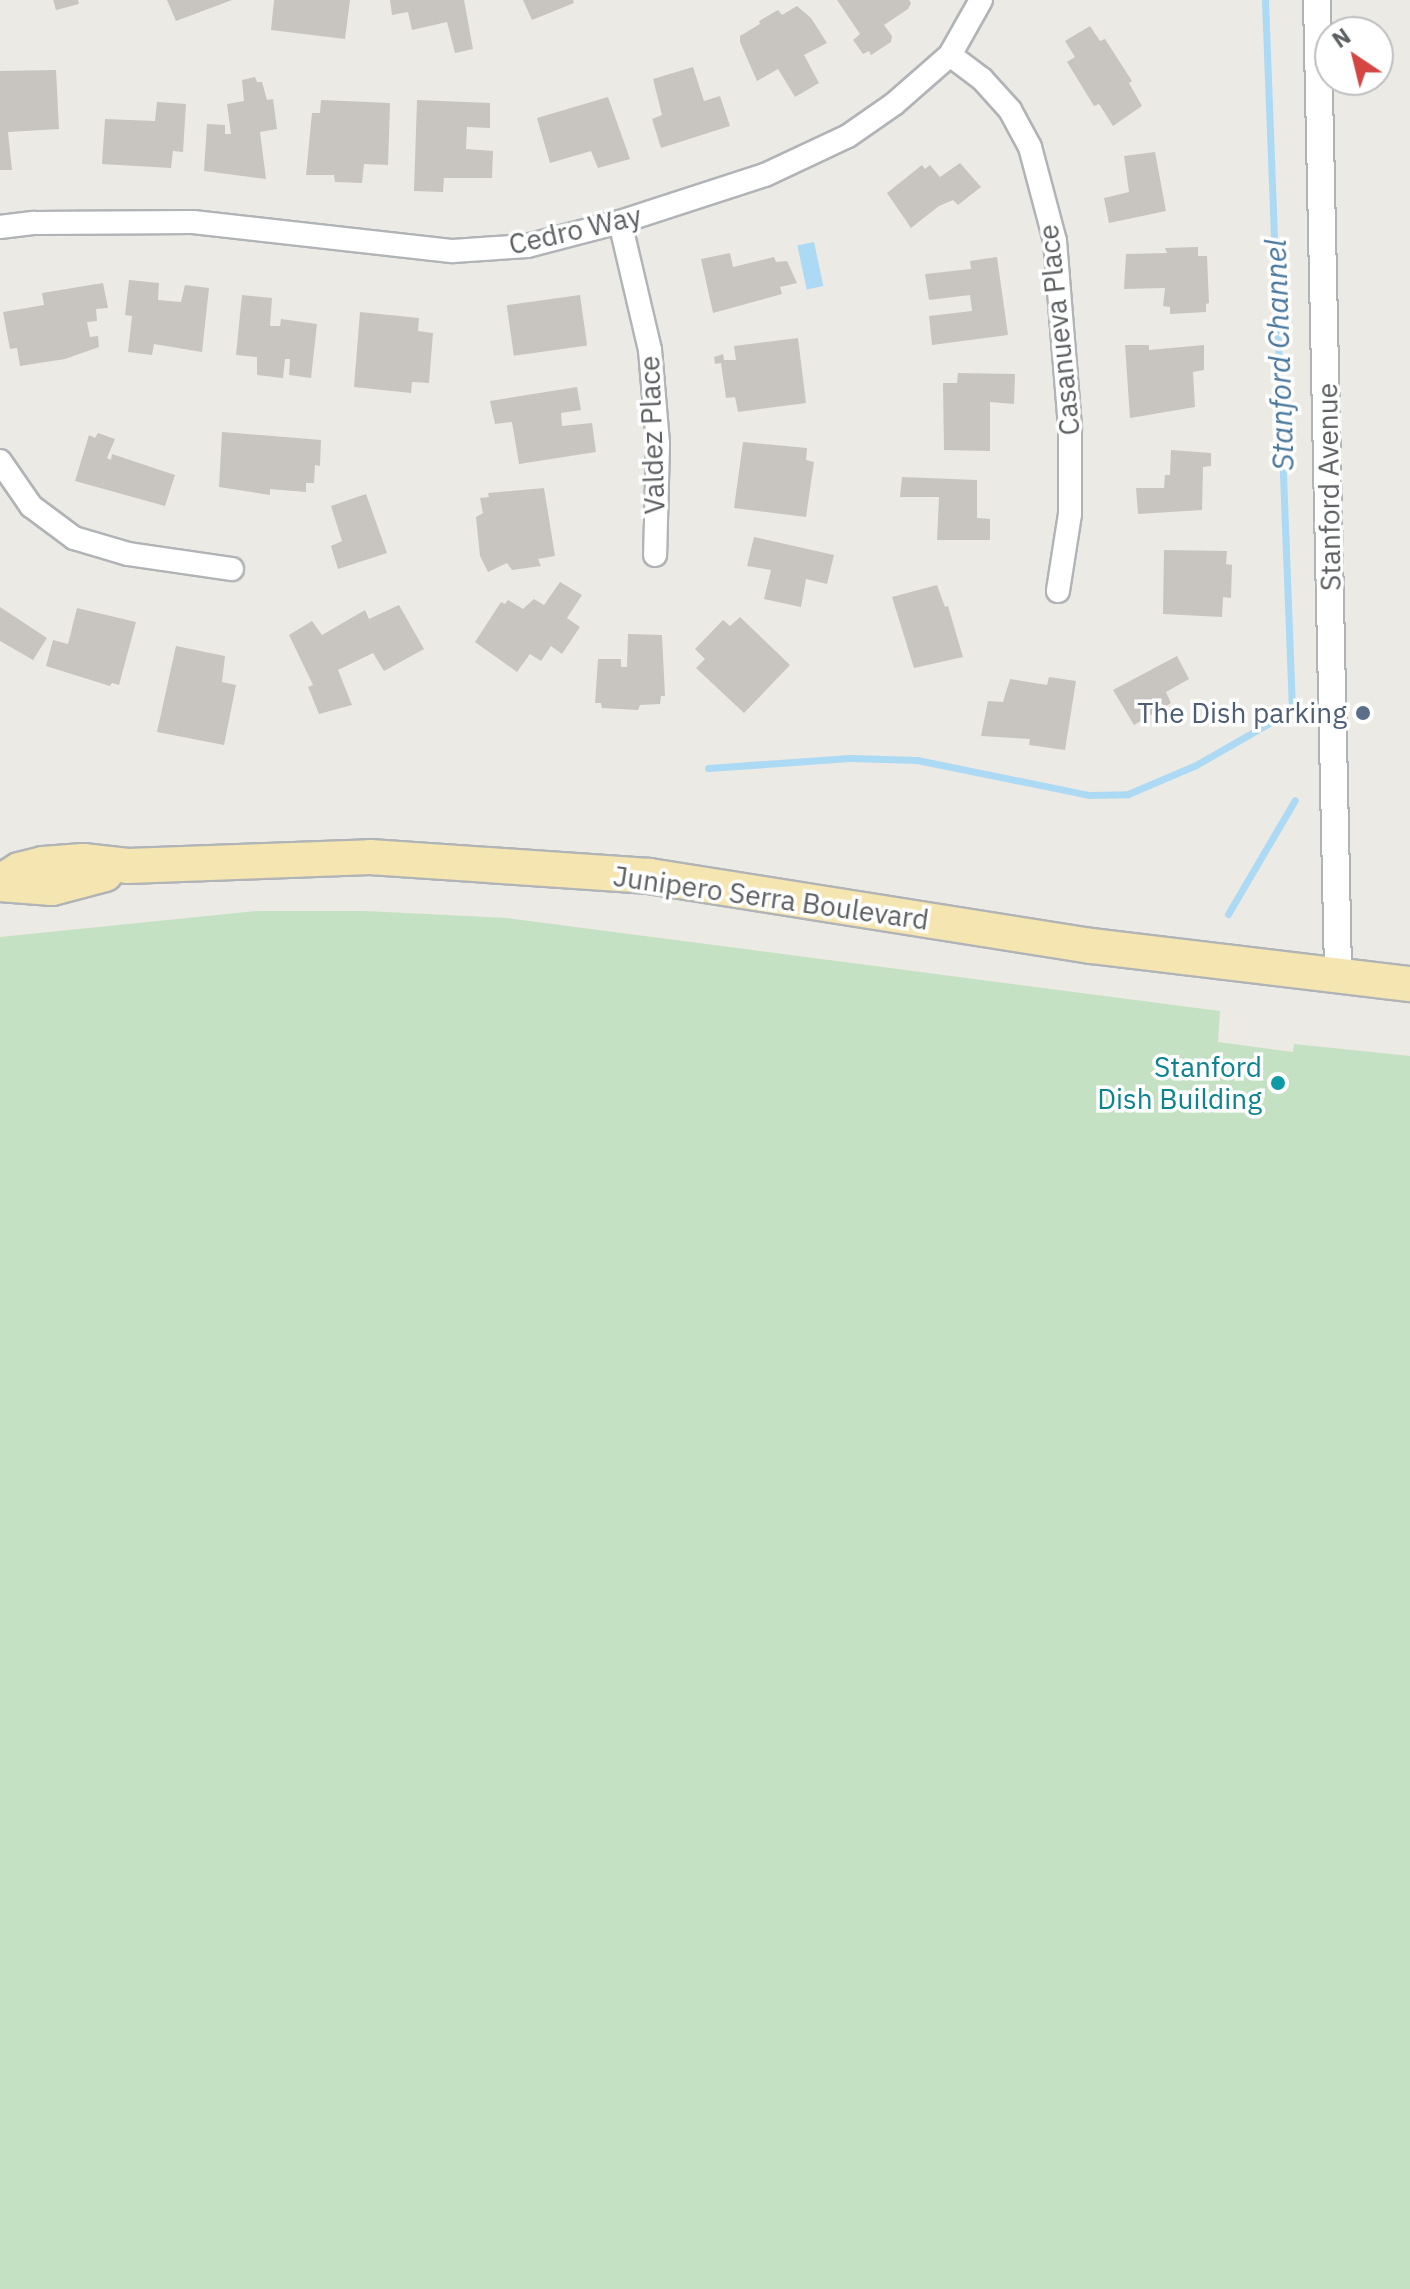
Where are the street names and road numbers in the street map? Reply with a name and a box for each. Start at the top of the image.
street label: Cedro Way [506,198,644,262]
street label: Casanueva Place [1031,223,1087,437]
street label: Valdez Place [632,355,672,515]
street label: Stanford Avenue [1310,383,1348,591]
street label: Junipero Serra Boulevard [611,859,931,937]

